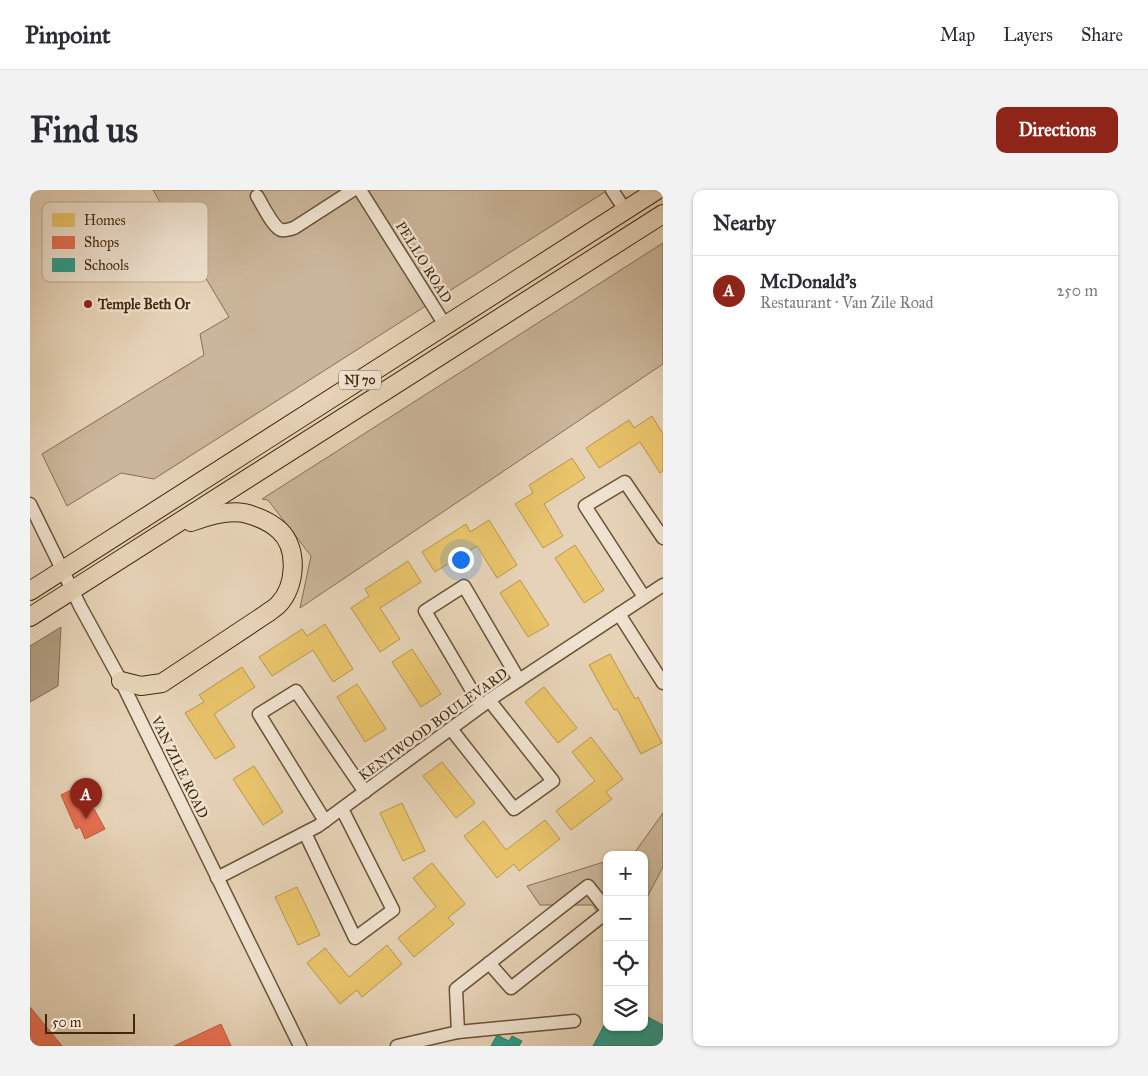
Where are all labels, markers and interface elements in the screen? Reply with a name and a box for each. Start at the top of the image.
text: Pinpoint [25,20,111,50]
text: Map [940,24,975,46]
text: Layers [1003,24,1053,46]
text: Share [1081,24,1123,46]
button: Directions [996,107,1118,153]
text: Find us [30,109,138,152]
legend [42,202,208,282]
text: Nearby [713,210,776,236]
text: Homes [84,212,126,229]
street label: PELLO ROAD [392,218,455,306]
text: Shops [84,234,119,251]
text: Schools [84,257,129,274]
text: McDonald's [760,270,856,293]
text: A [724,281,734,300]
text: 250 m [1057,281,1098,300]
text: Restaurant · Van Zile Road [760,293,934,312]
place label: Temple Beth Or [97,296,191,314]
marker: Temple Beth Or [82,298,94,310]
road number: NJ 70 [339,370,381,390]
your location [448,547,474,573]
street label: KENTWOOD BOULEVARD [355,665,511,784]
street label: VAN ZILE ROAD [147,712,212,821]
pin: A [70,778,102,819]
map controls [603,851,648,1031]
button: + [603,851,648,896]
button: − [603,896,648,941]
button: locate [603,941,648,986]
button: layers [603,986,648,1031]
scale bar [45,1011,135,1034]
text: 50 m [52,1014,81,1031]

